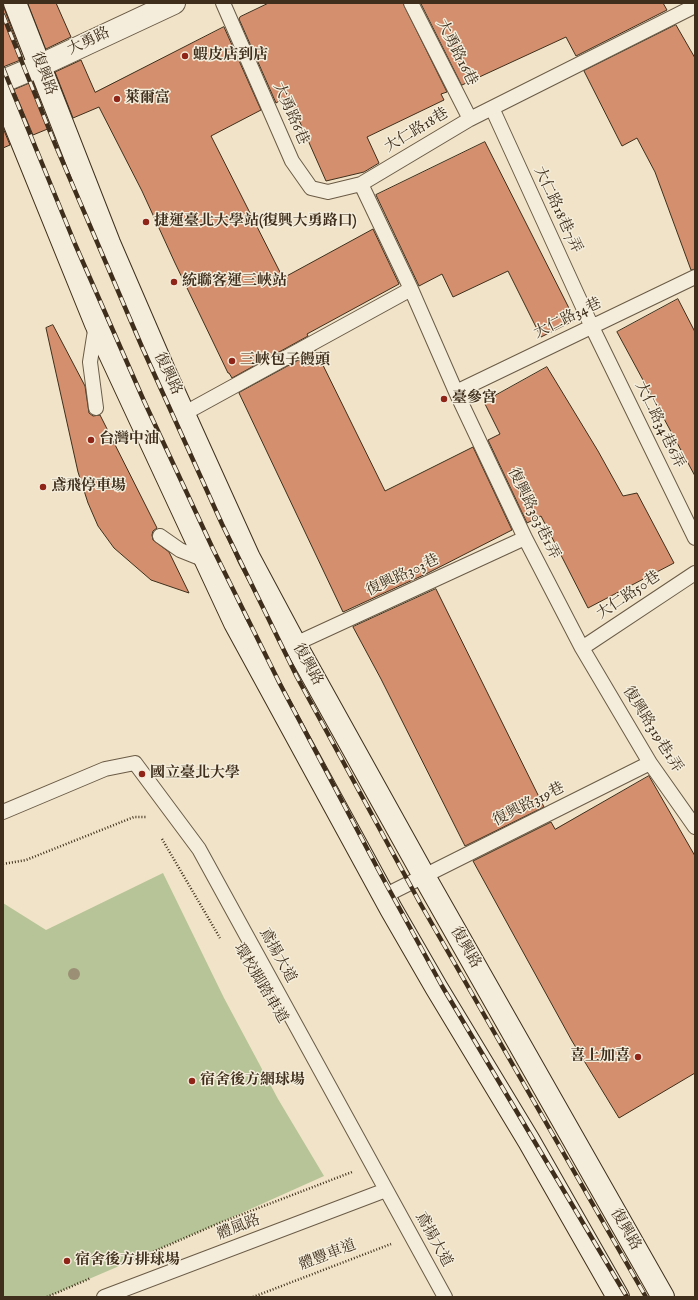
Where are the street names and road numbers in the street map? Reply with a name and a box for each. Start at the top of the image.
street label: 大勇路16巷 [432,17,480,89]
street label: 大勇路 [65,24,113,60]
street label: 復興路 [27,50,59,98]
street label: 大勇路6巷 [268,80,312,148]
street label: 大仁路18巷 [382,105,452,157]
street label: 大仁路18巷7弄 [529,164,585,256]
street label: 大仁路34巷 [531,295,605,343]
street label: 復興路 [149,350,185,398]
street label: 大仁路34巷6弄 [630,379,688,471]
street label: 復興路303巷1弄 [503,465,563,563]
street label: 復興路303巷 [364,551,442,601]
street label: 大仁路50巷 [594,568,664,624]
street label: 復興路 [288,641,326,689]
street label: 復興路319巷1弄 [618,684,686,776]
street label: 復興路319巷 [490,779,568,831]
street label: 復興路 [446,924,484,972]
street label: 鳶揚大道 [255,925,299,987]
street label: 環校脚踏車道 [229,941,291,1027]
street label: 復興路 [606,1206,644,1254]
street label: 鳶揚大道 [411,1209,455,1271]
street label: 體風路 [215,1212,263,1244]
street label: 體豐車道 [297,1237,359,1275]

